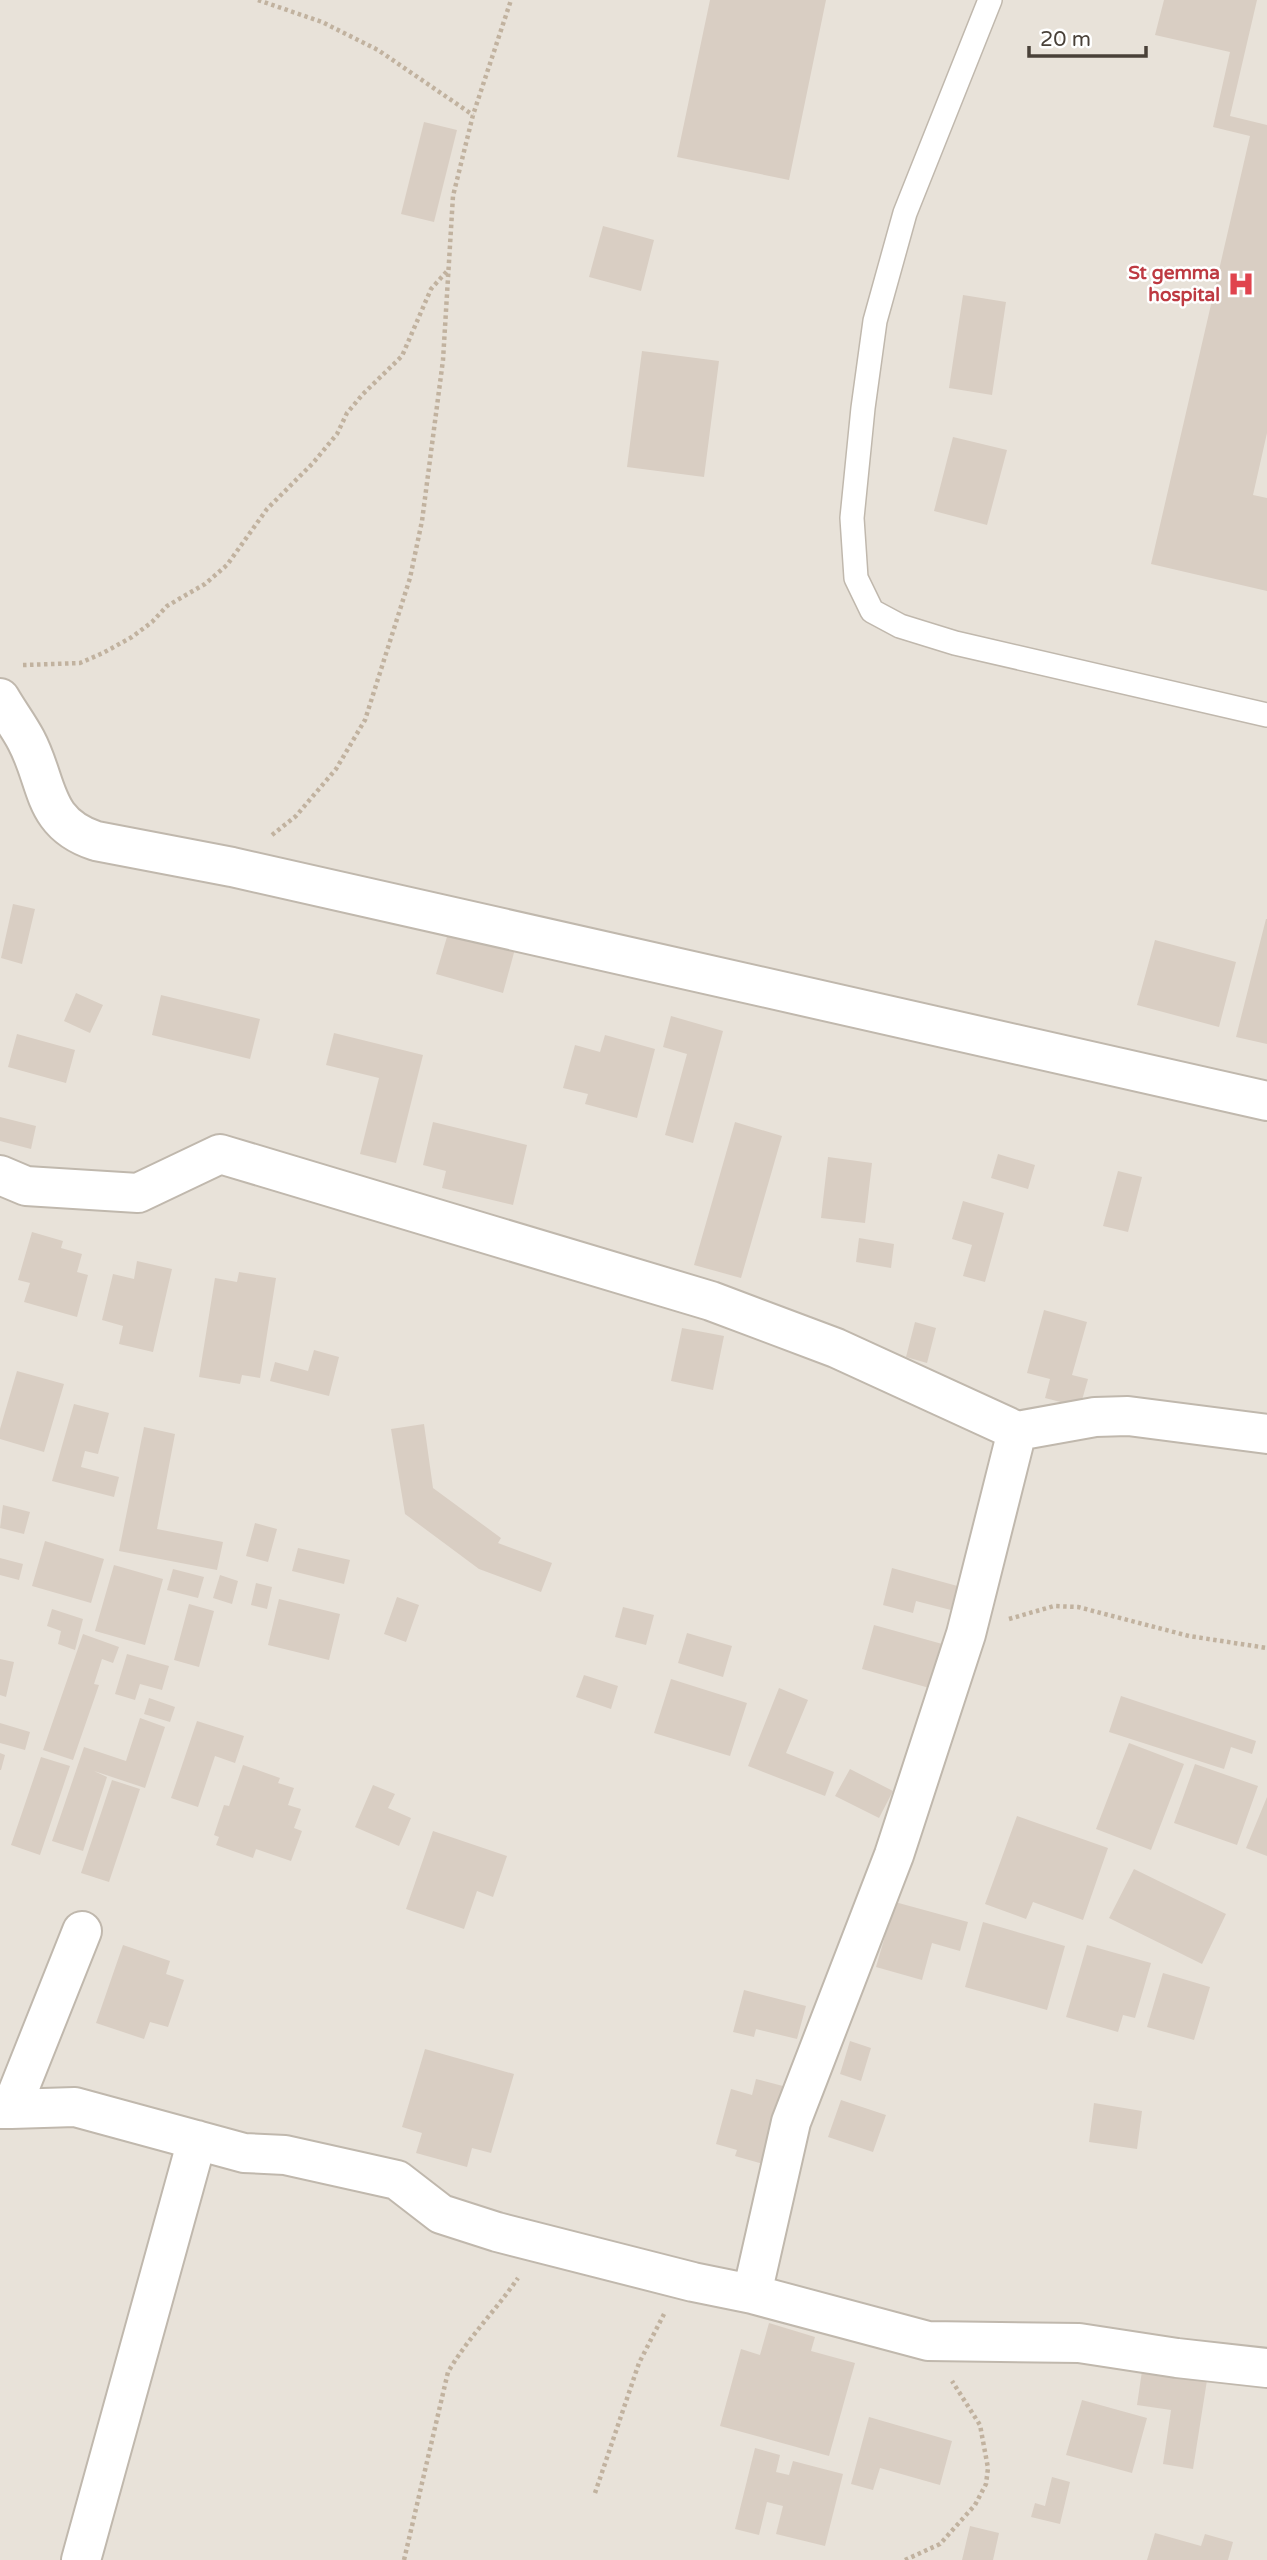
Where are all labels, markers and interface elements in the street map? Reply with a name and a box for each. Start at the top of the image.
scale bar [1029,14,1146,58]
text: 20 m [1040,27,1091,52]
place label: St gemma hospital [1128,262,1220,307]
hospital icon: St gemma hospital [1226,269,1256,299]

